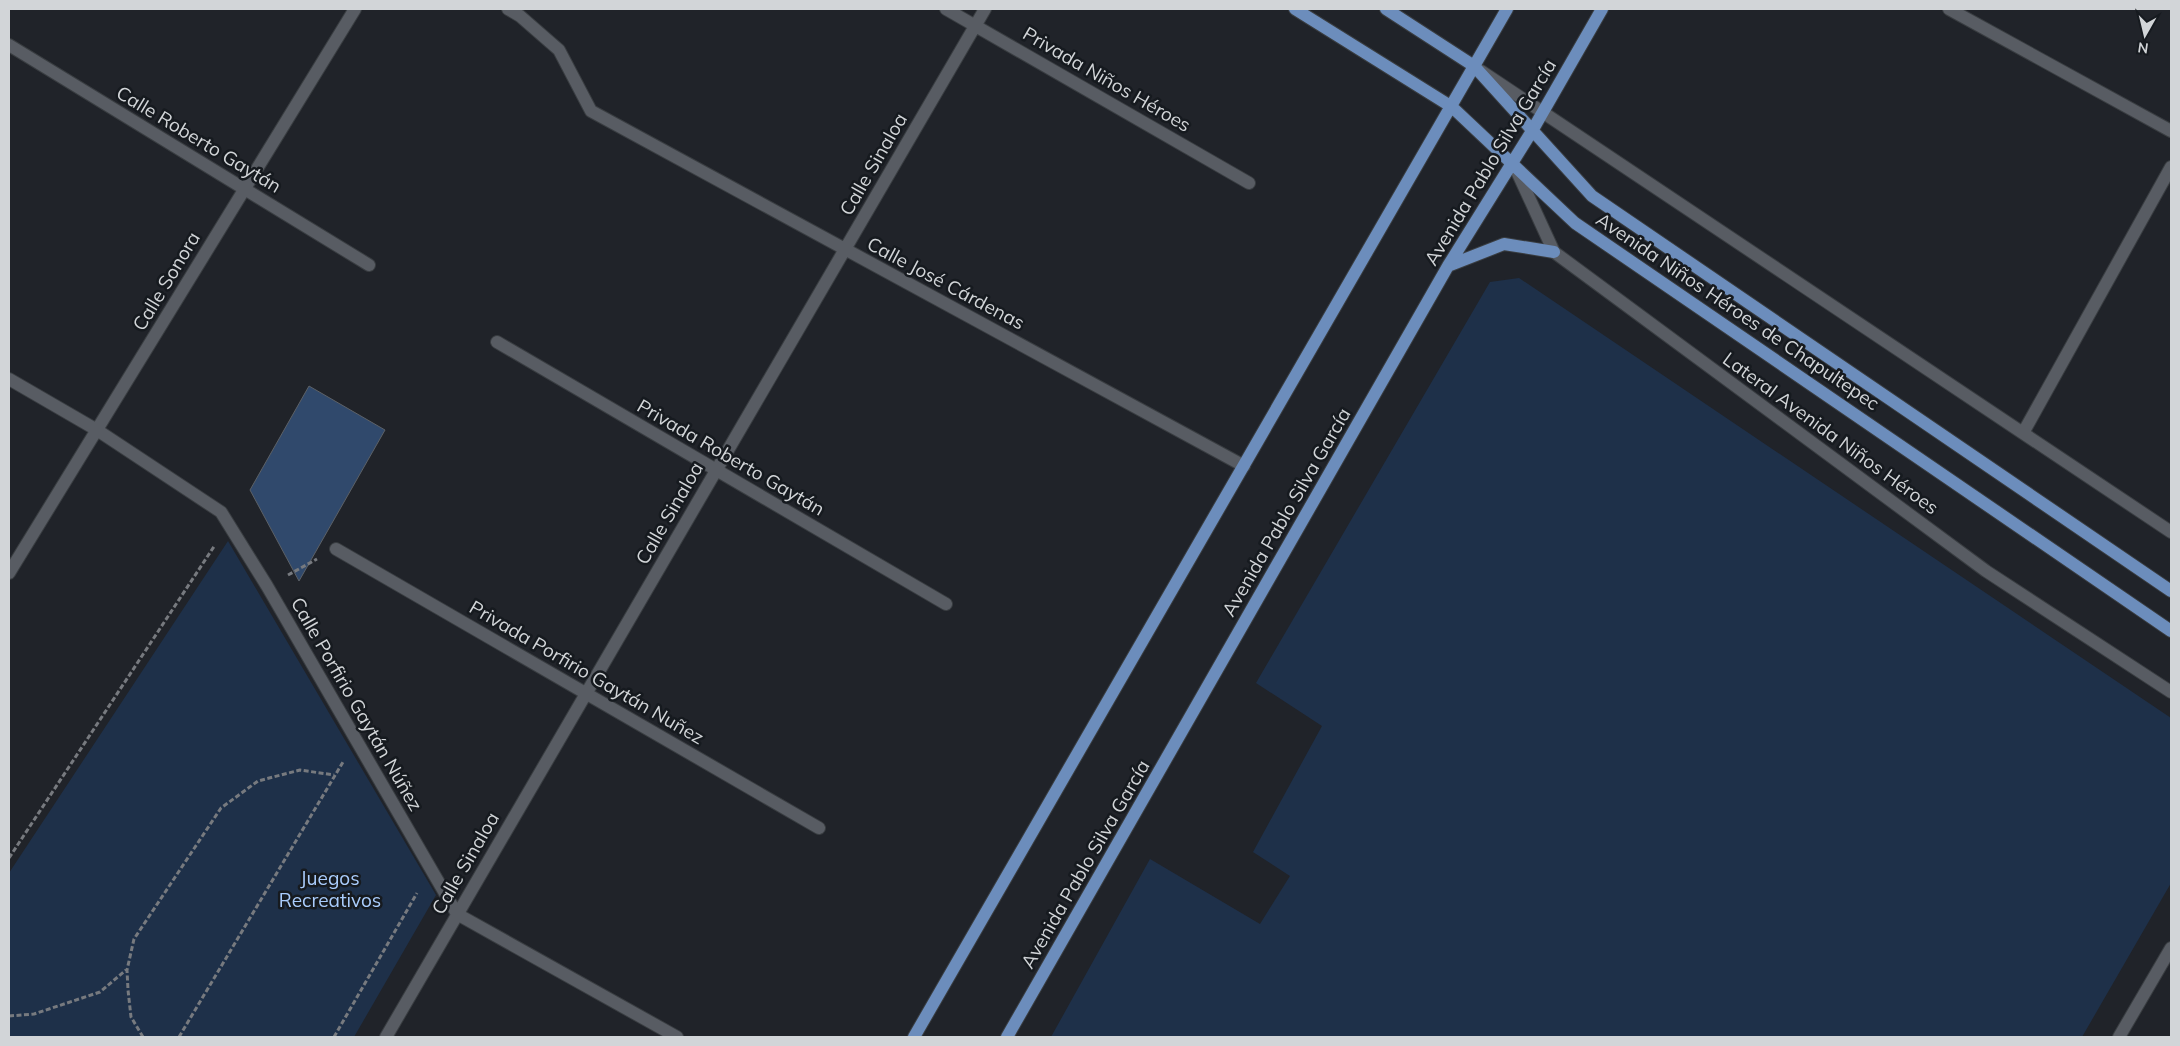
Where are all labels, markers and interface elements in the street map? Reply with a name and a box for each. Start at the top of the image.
north arrow [2120,10,2170,60]
street label: Privada Niños Héroes [1019,21,1195,137]
text: N [2137,38,2150,58]
street label: Avenida Pablo Silva García [1419,54,1561,270]
street label: Calle Roberto Gaytán [112,80,286,198]
street label: Calle Sinaloa [834,109,912,219]
street label: Avenida Niños Héroes de Chapultepec [1592,207,1884,415]
street label: Calle Sonora [127,227,205,335]
street label: Calle José Cárdenas [863,231,1029,335]
street label: Lateral Avenida Niños Héroes [1718,347,1944,519]
street label: Privada Roberto Gaytán [633,393,829,521]
street label: Avenida Pablo Silva García [1216,403,1356,621]
street label: Calle Sinaloa [630,458,708,568]
street label: Calle Porfirio Gaytán Núñez [286,593,428,815]
street label: Privada Porfirio Gaytán Nuñez [465,595,709,749]
street label: Avenida Pablo Silva García [1015,755,1155,973]
street label: Calle Sinaloa [426,808,504,918]
park label: Juegos Recreativos [279,866,381,912]

